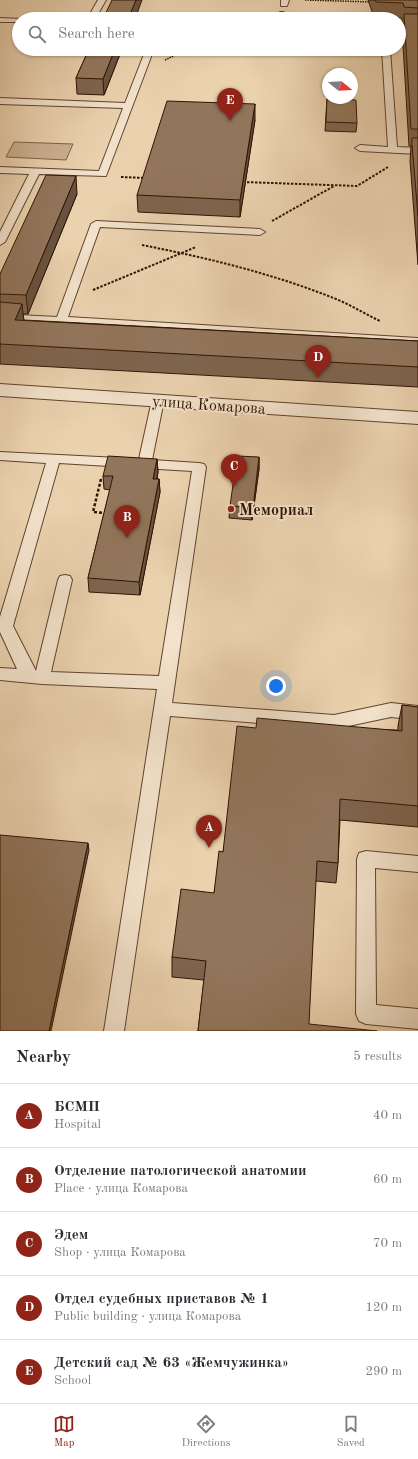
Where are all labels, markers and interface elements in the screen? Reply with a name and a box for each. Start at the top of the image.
search box [12,12,406,56]
icon: search [26,23,48,45]
text: Search here [58,27,135,42]
north arrow [322,68,358,104]
pin: E [217,88,243,121]
pin: D [305,345,331,378]
street label: улица Комарова [151,394,266,418]
pin: C [221,454,247,487]
place label: Мемориал [239,503,313,519]
marker: Мемориал [226,504,236,514]
pin: B [114,505,140,538]
your location [266,676,286,696]
pin: A [196,815,222,848]
text: Nearby [16,1049,71,1066]
text: 5 results [353,1050,402,1063]
text: БСМП [54,1100,100,1115]
text: A [24,1109,34,1122]
text: 40 m [373,1109,402,1122]
text: Hospital [54,1118,101,1131]
text: Отделение патологической анатомии [54,1164,307,1179]
text: B [24,1173,34,1186]
text: 60 m [373,1173,402,1186]
text: Place · улица Комарова [54,1182,188,1195]
text: Эдем [54,1228,89,1243]
text: C [25,1237,33,1250]
text: 70 m [373,1237,402,1250]
text: Shop · улица Комарова [54,1246,186,1259]
text: Отдел судебных приставов № 1 [54,1292,269,1307]
text: D [24,1301,34,1314]
text: 120 m [365,1301,402,1314]
text: Public building · улица Комарова [54,1310,241,1323]
text: Детский сад № 63 «Жемчужинка» [54,1356,289,1371]
text: E [25,1365,33,1378]
text: 290 m [365,1365,402,1378]
text: School [54,1374,91,1387]
tab: Map [53,1413,75,1451]
tab: Directions [182,1413,230,1451]
tab: Saved [337,1413,365,1451]

